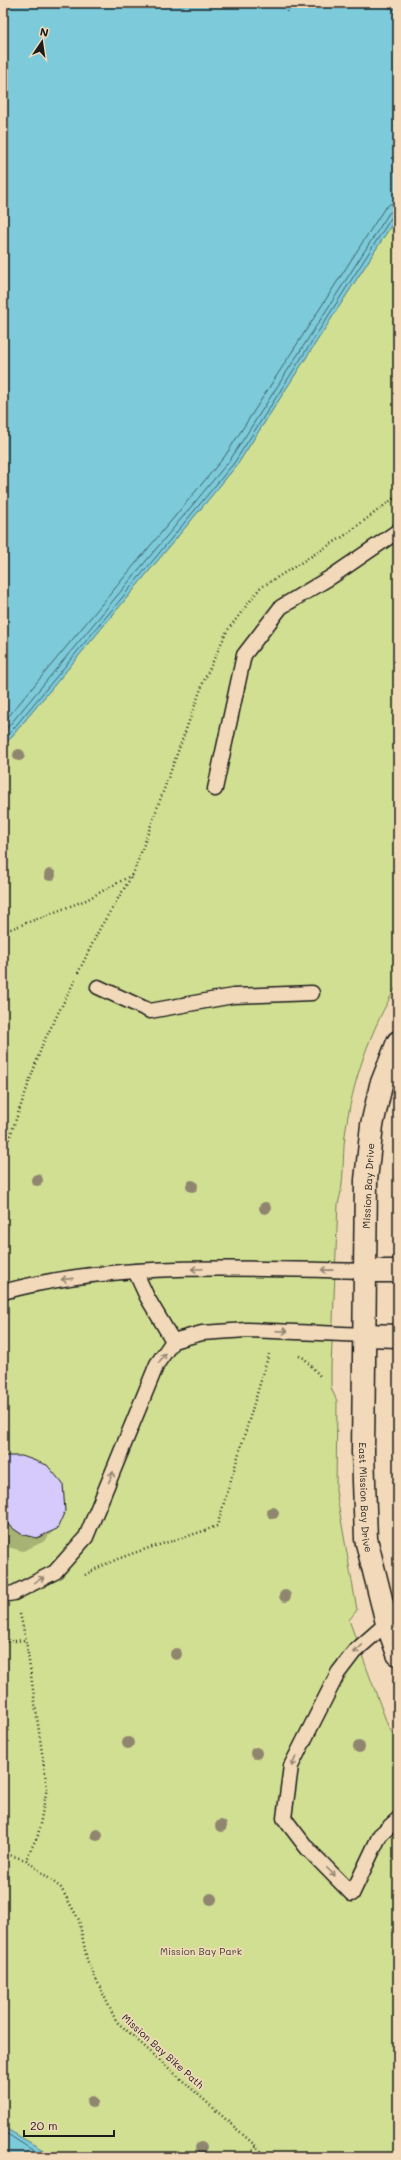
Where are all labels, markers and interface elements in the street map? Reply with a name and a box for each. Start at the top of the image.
north arrow [22,22,62,62]
text: N [39,24,50,40]
street label: Mission Bay Drive [359,1143,377,1229]
one-way arrow [191,1265,204,1273]
one-way arrow [321,1266,334,1274]
one-way arrow [61,1275,74,1283]
one-way arrow [275,1327,288,1335]
one-way arrow [158,1352,166,1363]
street label: East Mission Bay Drive [356,1442,376,1554]
one-way arrow [108,1471,115,1483]
one-way arrow [33,1576,45,1584]
one-way arrow [353,1644,363,1654]
one-way arrow [290,1755,297,1767]
one-way arrow [326,1867,336,1877]
park label: Mission Bay Park [160,1944,242,1958]
street label: Mission Bay Bike Path [119,2010,207,2092]
scale bar [24,2112,114,2138]
text: 20 m [30,2117,58,2133]

